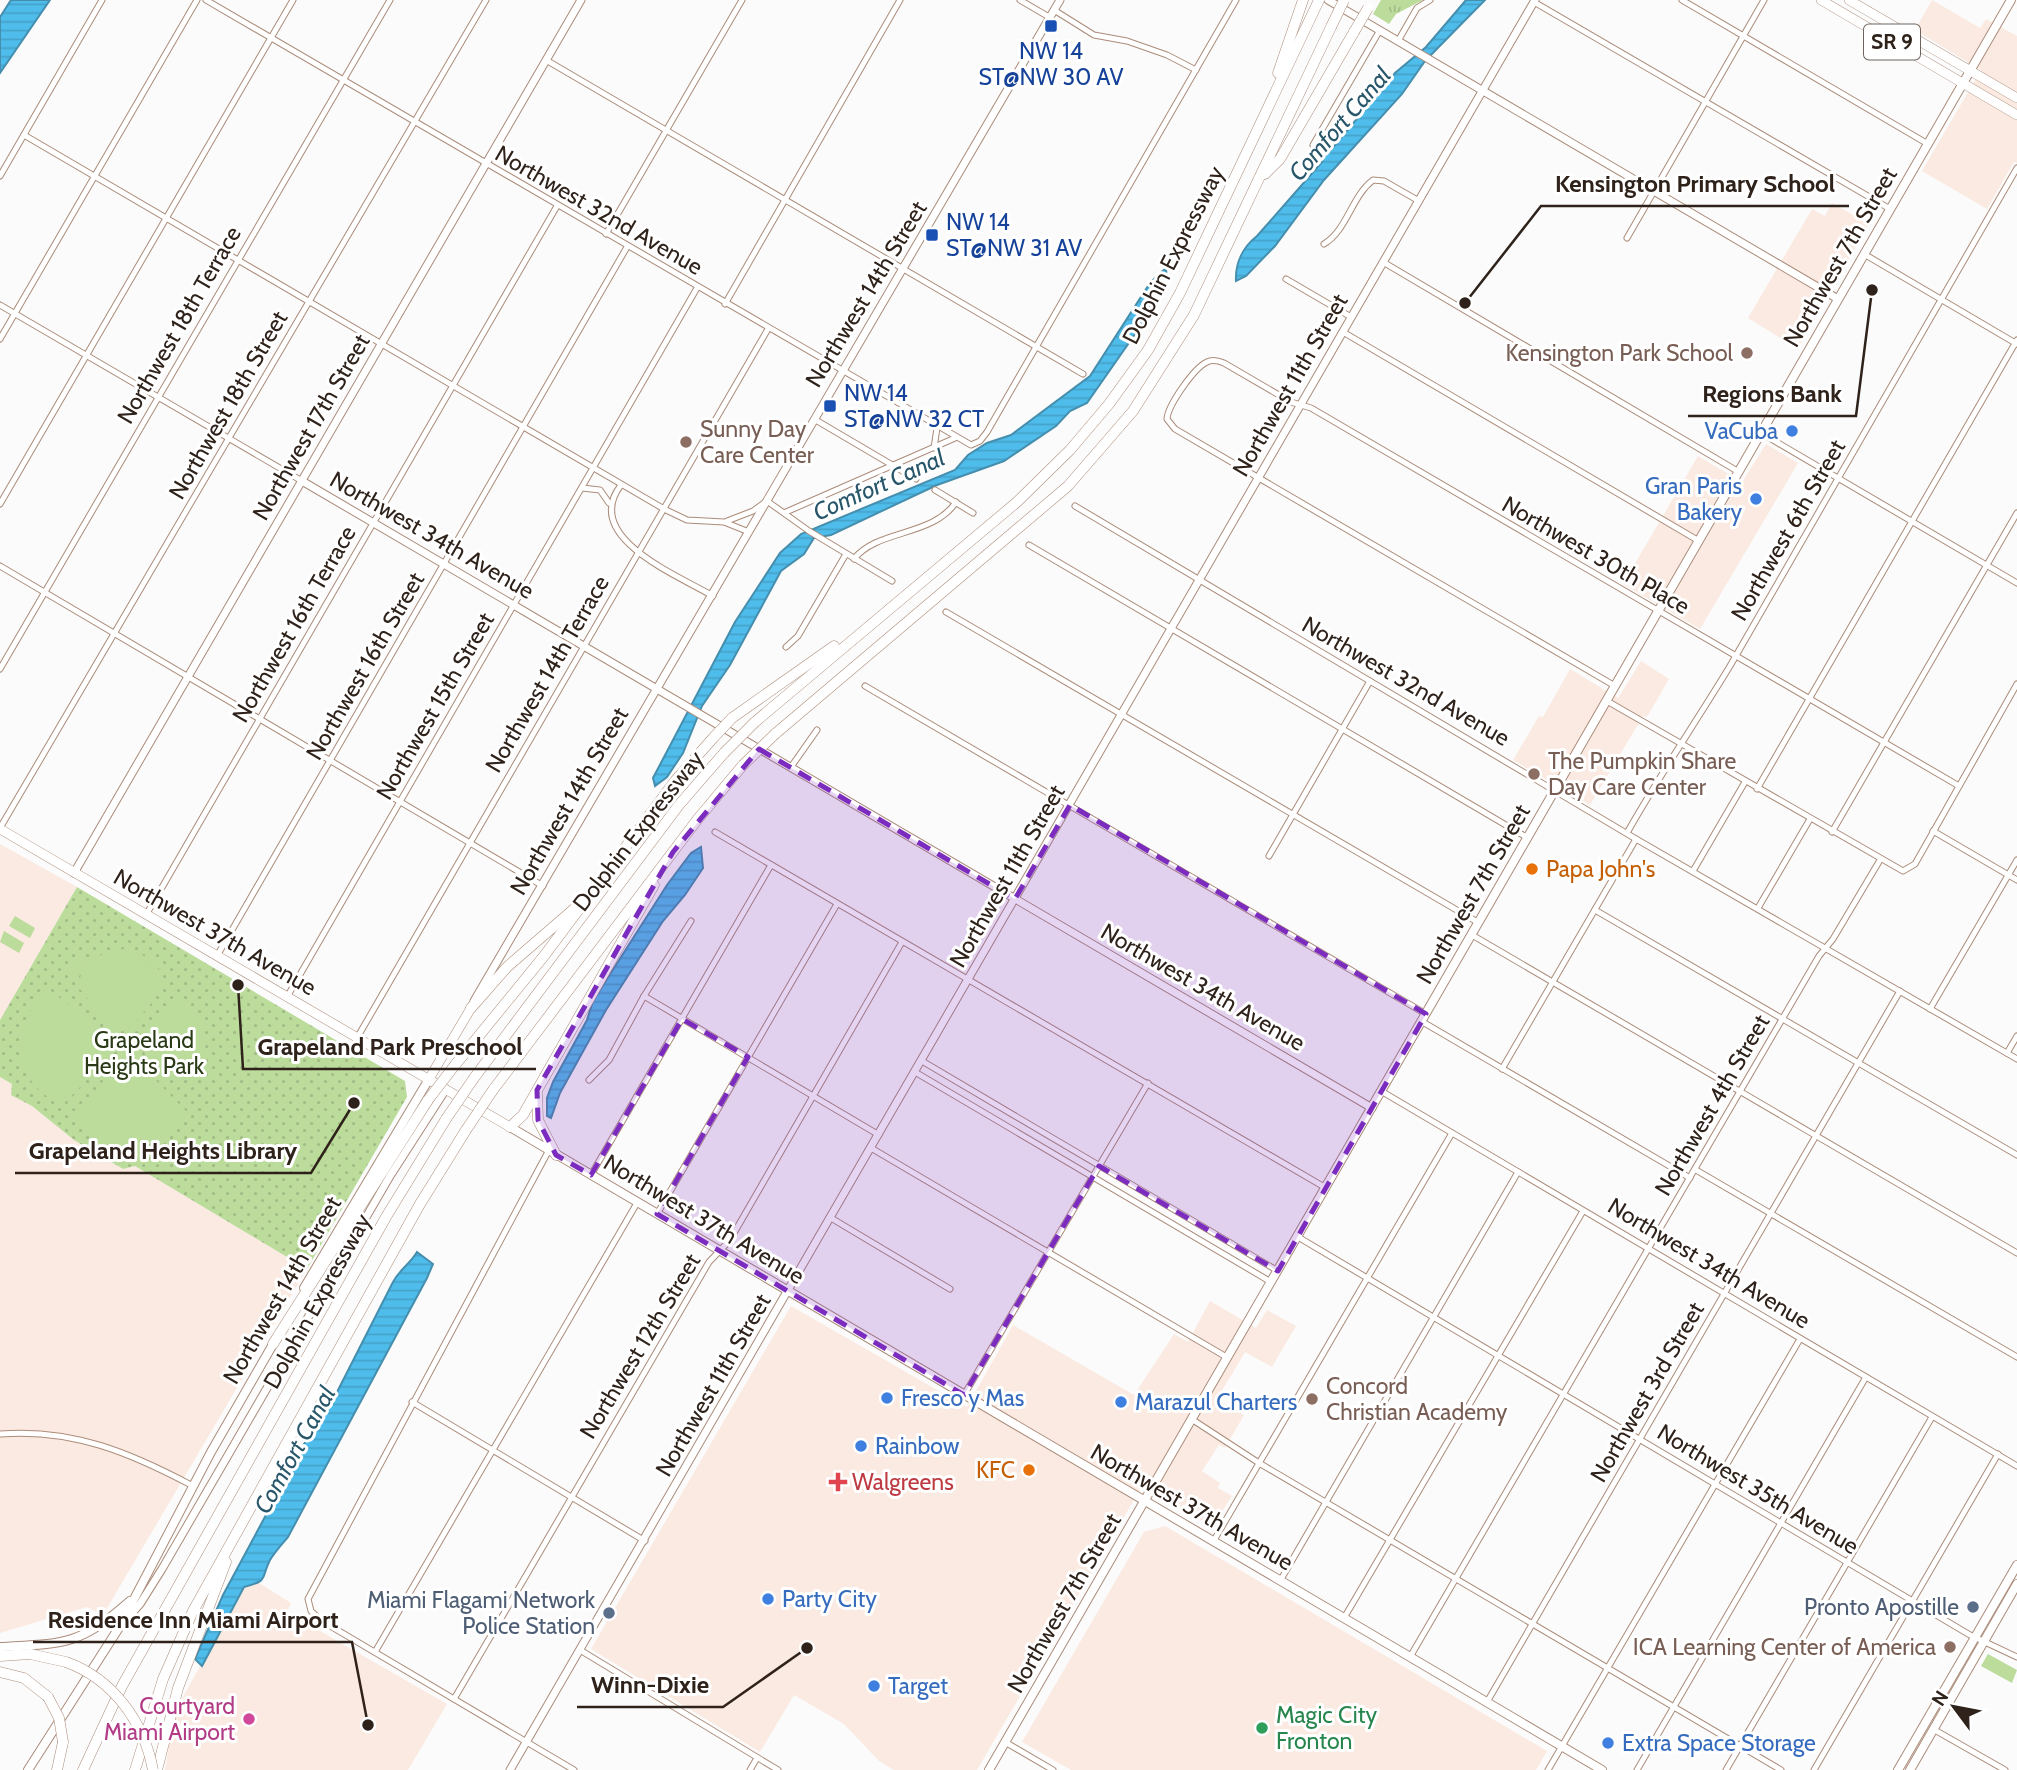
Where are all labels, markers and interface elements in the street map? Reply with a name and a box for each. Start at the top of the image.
marker: NW 14 ST@NW 30 AV [1043,18,1059,34]
road number: SR 9 [1864,24,1920,60]
place label: NW 14 ST@NW 30 AV [979,37,1123,91]
water label: Comfort Canal [1282,61,1397,186]
street label: Northwest 32nd Avenue [490,139,708,281]
street label: Dolphin Expressway [1116,161,1230,349]
callout: Kensington Primary School [1541,161,1849,206]
street label: Northwest 7th Street [1777,162,1903,352]
text: Kensington Primary School [1555,169,1835,198]
street label: Northwest 14th Street [799,196,933,392]
place label: NW 14 ST@NW 31 AV [946,208,1082,262]
street label: Northwest 18th Terrace [111,221,247,429]
marker: NW 14 ST@NW 31 AV [924,227,940,243]
street label: Northwest 11th Street [1226,289,1354,481]
street label: Northwest 18th Street [163,306,293,504]
street label: Northwest 17th Street [246,329,376,525]
place label: Kensington Park School [1505,339,1734,367]
marker: Kensington Park School [1739,345,1755,361]
callout: Regions Bank [1688,371,1856,416]
place label: NW 14 ST@NW 32 CT [844,379,984,433]
text: Regions Bank [1702,379,1842,408]
marker: NW 14 ST@NW 32 CT [822,398,838,414]
place label: Sunny Day Care Center [700,415,815,469]
place label: VaCuba [1705,417,1778,445]
marker: VaCuba [1784,423,1800,439]
marker: Sunny Day Care Center [678,434,694,450]
street label: Northwest 6th Street [1725,434,1851,625]
water label: Comfort Canal [809,442,949,526]
street label: Northwest 34th Avenue [325,465,539,605]
place label: Gran Paris Bakery [1645,472,1742,526]
street label: Northwest 30th Place [1497,490,1695,620]
marker: Gran Paris Bakery [1748,491,1764,507]
street label: Northwest 16th Terrace [226,521,362,727]
street label: Northwest 16th Street [300,567,430,765]
street label: Northwest 14th Terrace [479,570,615,777]
street label: Northwest 15th Street [370,607,500,804]
street label: Northwest 32nd Avenue [1297,610,1515,752]
street label: Northwest 14th Street [504,702,634,900]
street label: Dolphin Expressway [567,745,710,917]
place label: The Pumpkin Share Day Care Center [1548,747,1737,801]
marker: The Pumpkin Share Day Care Center [1526,766,1542,782]
street label: Northwest 11th Street [943,780,1071,972]
street label: Northwest 7th Street [1410,799,1536,989]
place label: Papa John's [1546,855,1655,883]
marker: Papa John's [1524,861,1540,877]
street label: Northwest 37th Avenue [109,863,321,1001]
street label: Northwest 34th Avenue [1096,917,1310,1057]
street label: Northwest 4th Street [1649,1009,1775,1201]
callout: Grapeland Park Preschool [243,1024,536,1069]
park label: Grapeland Heights Park [84,1026,205,1080]
text: Grapeland Park Preschool [257,1032,523,1061]
callout: Grapeland Heights Library [15,1128,311,1173]
text: Grapeland Heights Library [29,1136,297,1165]
street label: Northwest 37th Avenue [599,1148,810,1290]
street label: Northwest 14th Street [217,1191,347,1389]
street label: Northwest 34th Avenue [1603,1192,1815,1335]
street label: Dolphin Expressway [257,1208,377,1393]
street label: Northwest 12th Street [574,1248,706,1443]
street label: Northwest 11th Street [649,1289,777,1481]
street label: Northwest 3rd Street [1584,1297,1710,1487]
place label: Concord Christian Academy [1326,1372,1508,1426]
water label: Comfort Canal [248,1381,342,1518]
place label: Fresco y Mas [901,1384,1024,1412]
place label: Marazul Charters [1135,1388,1297,1416]
marker: Fresco y Mas [879,1390,895,1406]
marker: Concord Christian Academy [1304,1391,1320,1407]
marker: Marazul Charters [1113,1394,1129,1410]
street label: Northwest 35th Avenue [1652,1418,1864,1560]
place label: Rainbow [875,1432,960,1460]
marker: Rainbow [853,1438,869,1454]
street label: Northwest 37th Avenue [1086,1438,1298,1576]
place label: KFC [976,1456,1015,1484]
marker: KFC [1021,1462,1037,1478]
place label: Walgreens [852,1468,954,1496]
marker: Walgreens [830,1474,846,1490]
street label: Northwest 7th Street [1001,1508,1127,1698]
place label: Party City [782,1585,877,1613]
place label: Miami Flagami Network Police Station [367,1586,596,1640]
marker: Party City [760,1591,776,1607]
place label: Pronto Apostille [1804,1593,1959,1621]
callout: Residence Inn Miami Airport [33,1597,352,1642]
marker: Pronto Apostille [1965,1599,1981,1615]
text: Residence Inn Miami Airport [48,1605,338,1634]
marker: Miami Flagami Network Police Station [601,1605,617,1621]
place label: ICA Learning Center of America [1633,1633,1936,1661]
marker: ICA Learning Center of America [1942,1639,1958,1655]
callout: Winn-Dixie [577,1662,723,1707]
text: Winn-Dixie [591,1670,709,1699]
place label: Target [888,1672,948,1700]
north arrow [1919,1672,1989,1742]
marker: Target [866,1678,882,1694]
text: N [1927,1686,1953,1710]
place label: Courtyard Miami Airport [104,1692,235,1746]
place label: Magic City Fronton [1276,1701,1377,1755]
marker: Courtyard Miami Airport [241,1711,257,1727]
marker: Magic City Fronton [1254,1720,1270,1736]
place label: Extra Space Storage [1622,1729,1816,1757]
marker: Extra Space Storage [1600,1735,1616,1751]

